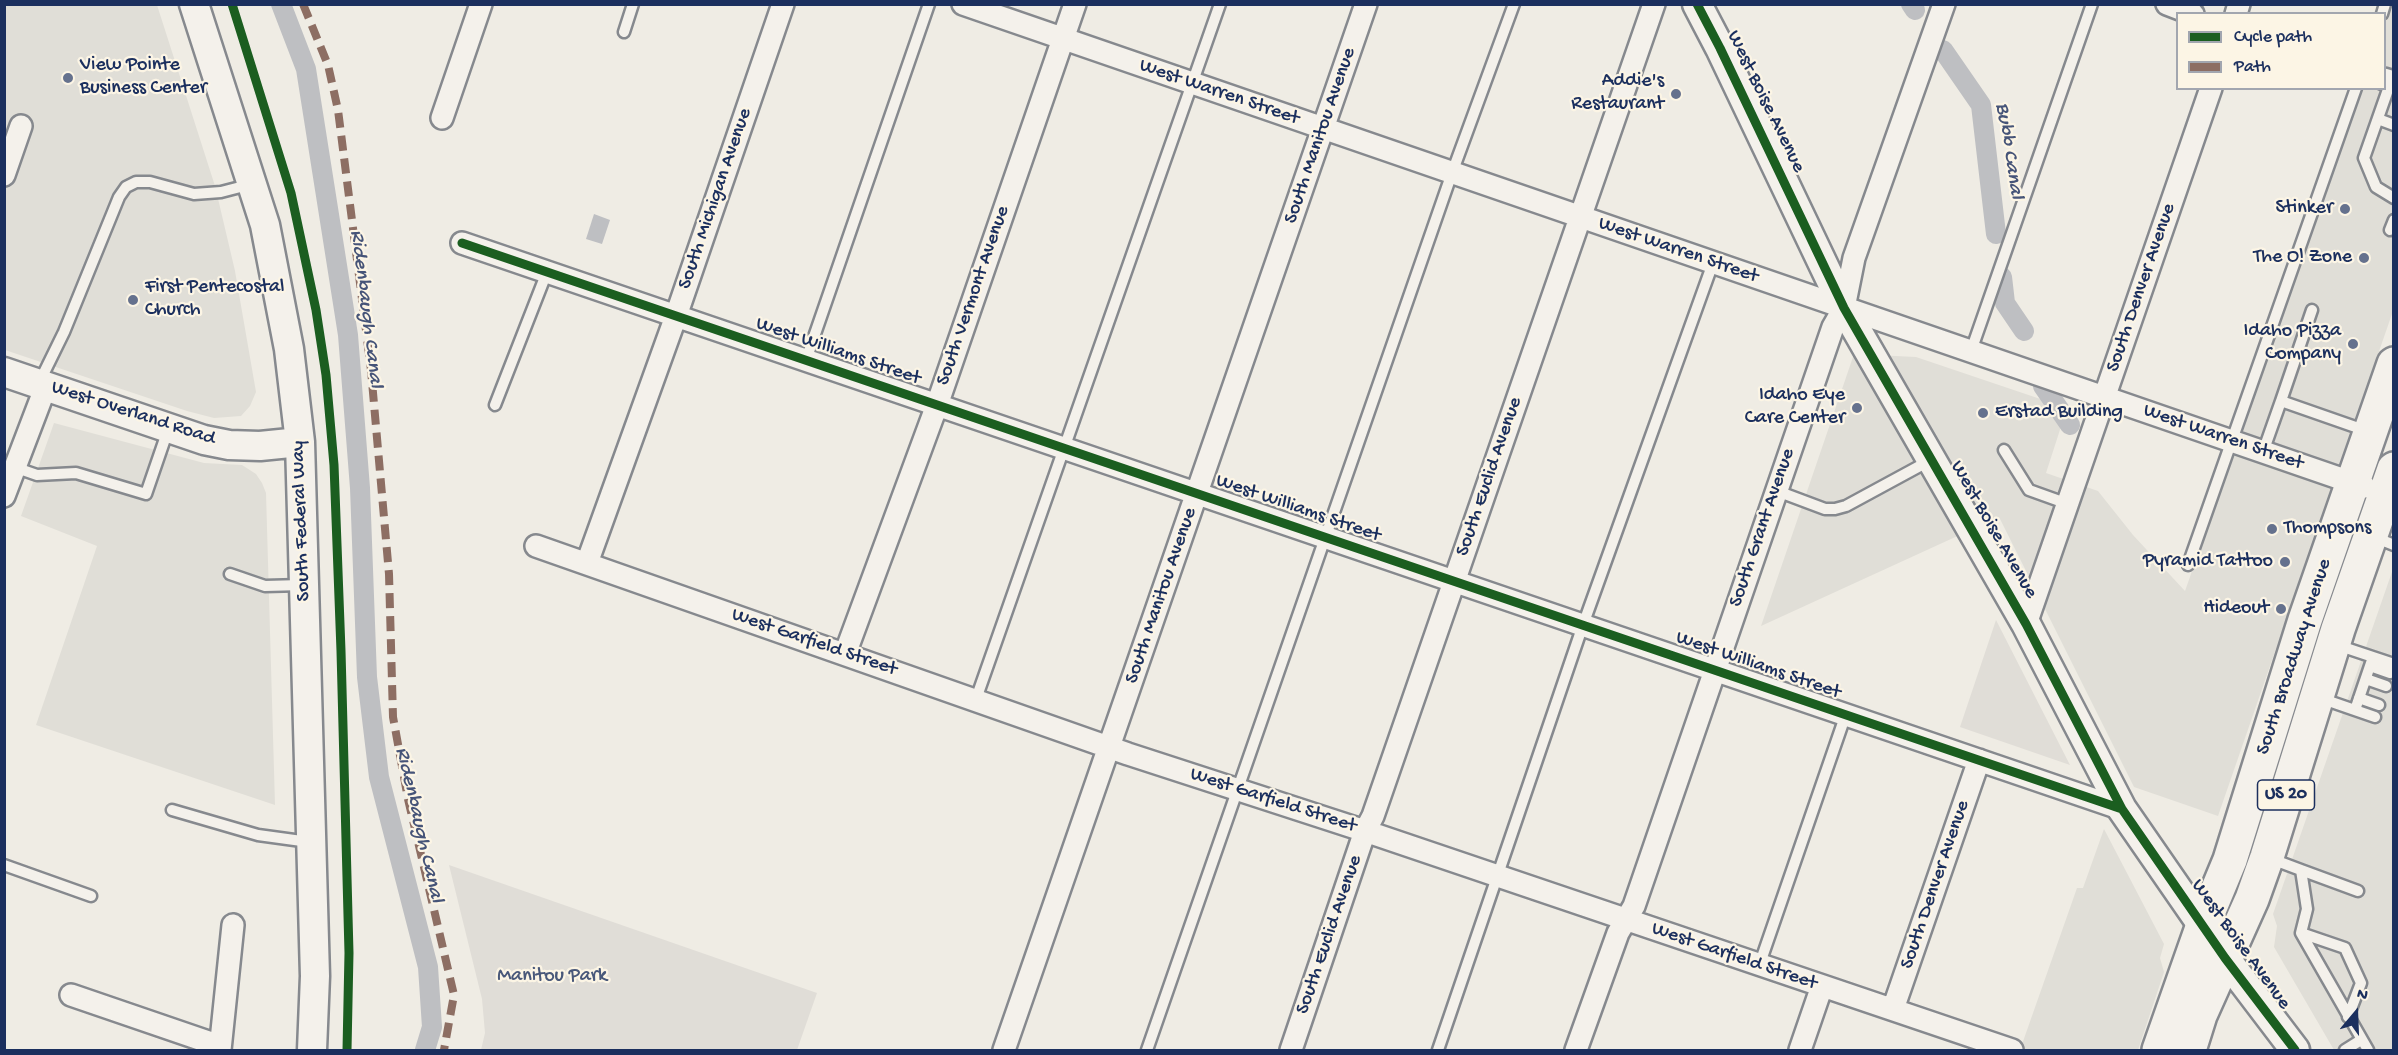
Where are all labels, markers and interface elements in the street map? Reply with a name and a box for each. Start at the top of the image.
legend [2176,12,2386,90]
street label: West Boise Avenue [1720,27,1810,177]
text: Cycle path [2234,27,2312,48]
street label: South Manitou Avenue [1280,45,1362,227]
place label: View Pointe Business Center [80,54,207,101]
street label: West Warren Street [1136,54,1302,132]
text: Path [2234,57,2271,78]
place label: Addie's Restaurant [1571,70,1664,117]
marker: View Pointe Business Center [61,71,75,85]
marker: Addie's Restaurant [1669,87,1683,101]
water label: Bubb Canal [1988,101,2028,201]
street label: South Michigan Avenue [674,105,758,293]
place label: Stinker [2275,197,2333,221]
street label: South Denver Avenue [2102,201,2182,375]
marker: Stinker [2338,202,2352,216]
street label: South Vermont Avenue [932,203,1016,389]
street label: West Warren Street [1595,212,1761,290]
water label: Ridenbaugh Canal [343,229,387,389]
place label: The O! Zone [2254,246,2352,270]
marker: The O! Zone [2357,251,2371,265]
place label: First Pentecostal Church [145,276,284,323]
marker: First Pentecostal Church [126,293,140,307]
street label: West Williams Street [752,313,924,391]
place label: Idaho Pizza Company [2243,320,2341,367]
marker: Idaho Pizza Company [2346,337,2360,351]
street label: West Overland Road [48,376,218,452]
place label: Idaho Eye Care Center [1745,384,1845,431]
street label: South Euclid Avenue [1452,394,1528,560]
street label: West Warren Street [2140,399,2306,477]
marker: Idaho Eye Care Center [1850,401,1864,415]
place label: Erstad Building [1995,401,2123,425]
marker: Erstad Building [1976,406,1990,420]
street label: South Federal Way [287,440,317,602]
street label: South Grant Avenue [1725,446,1801,610]
street label: West Boise Avenue [1944,457,2042,603]
street label: West Williams Street [1212,470,1384,548]
street label: South Manitou Avenue [1121,505,1203,687]
place label: Thompsons [2284,517,2371,541]
marker: Thompsons [2265,522,2279,536]
place label: Pyramid Tattoo [2143,550,2273,574]
marker: Pyramid Tattoo [2278,555,2292,569]
street label: South Broadway Avenue [2252,556,2338,758]
place label: Hideout [2203,597,2269,621]
marker: Hideout [2274,602,2288,616]
street label: West Garfield Street [728,603,900,683]
street label: West Williams Street [1672,627,1844,705]
water label: Ridenbaugh Canal [388,745,448,905]
street label: West Garfield Street [1187,763,1359,839]
road number: US 20 [2258,780,2314,810]
street label: South Denver Avenue [1896,798,1976,972]
street label: South Euclid Avenue [1292,852,1368,1018]
street label: West Boise Avenue [2185,875,2295,1015]
street label: West Garfield Street [1648,917,1820,997]
park label: Manitou Park [497,965,607,989]
north arrow [2326,983,2386,1043]
text: N [2354,985,2370,1006]

